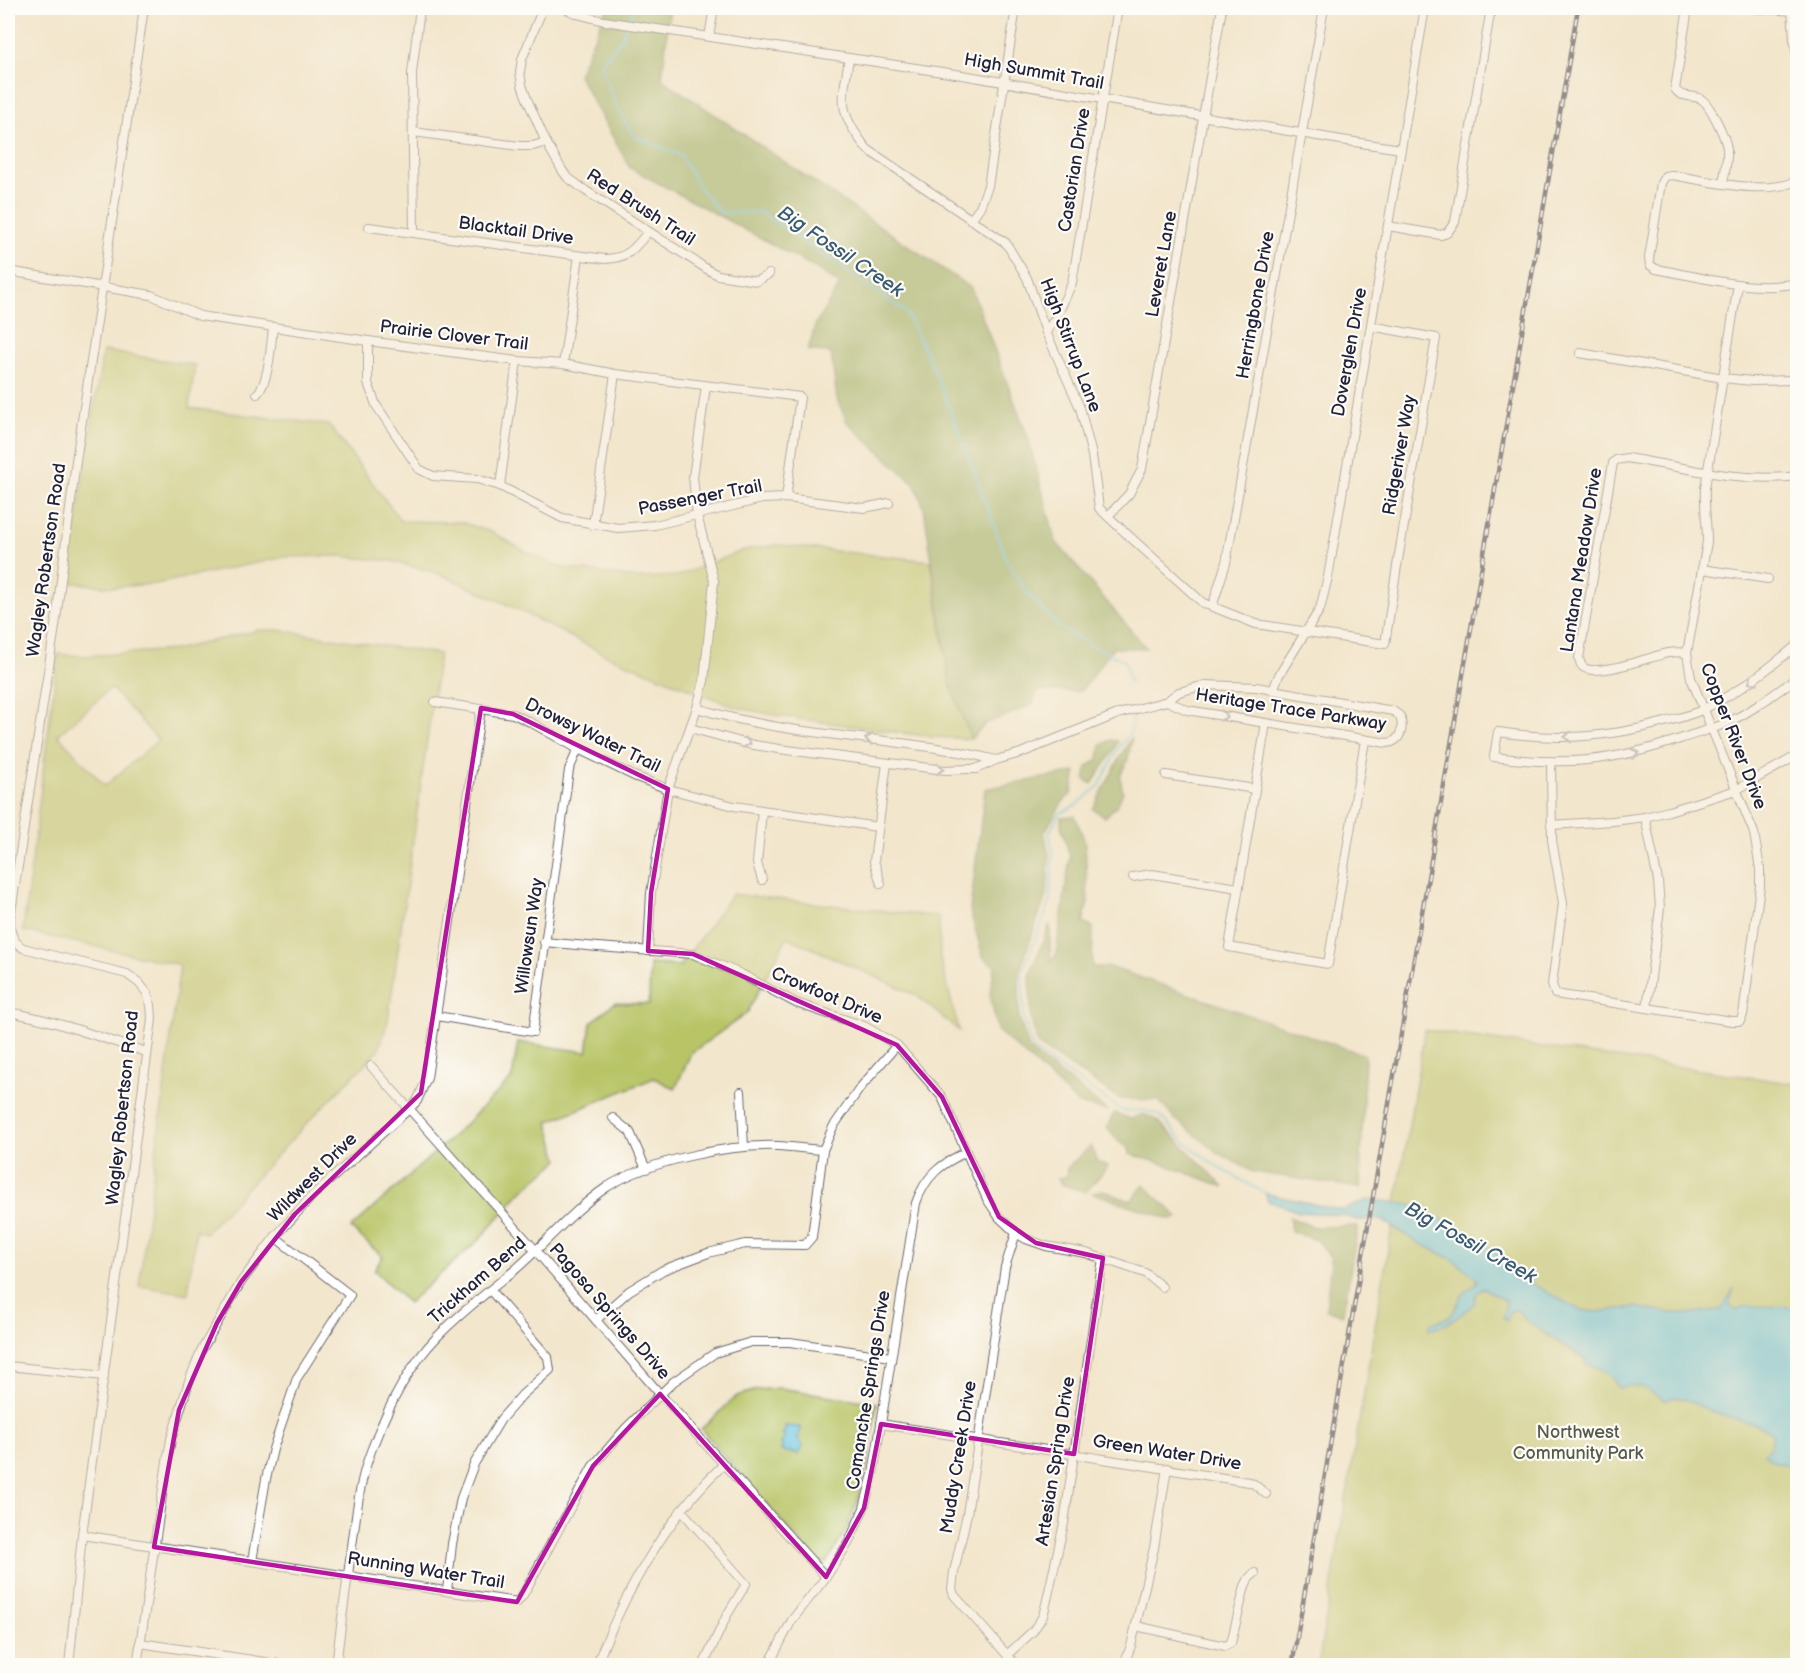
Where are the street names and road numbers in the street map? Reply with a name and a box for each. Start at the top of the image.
street label: High Summit Trail [962,49,1105,94]
street label: Castorian Drive [1054,106,1095,234]
street label: Red Brush Trail [583,165,699,250]
street label: Leveret Lane [1142,209,1181,319]
street label: Blacktail Drive [457,212,575,249]
street label: Herringbone Drive [1232,229,1279,381]
street label: High Stirrup Lane [1035,275,1106,416]
street label: Doverglen Drive [1328,286,1371,418]
street label: Prairie Clover Trail [379,316,529,355]
street label: Ridgeriver Way [1379,392,1421,517]
street label: Wagley Robertson Road [22,462,71,658]
street label: Lantana Meadow Drive [1557,466,1607,654]
street label: Passenger Trail [636,475,764,520]
street label: Copper River Drive [1696,660,1771,813]
street label: Heritage Trace Parkway [1194,684,1389,735]
street label: Drowsy Water Trail [522,694,664,777]
street label: Willowsun Way [511,876,548,995]
street label: Crowfoot Drive [768,963,886,1028]
street label: Wagley Robertson Road [102,1010,143,1206]
street label: Wildwest Drive [263,1128,362,1226]
street label: Trickham Bend [424,1232,530,1328]
street label: Pagosa Springs Drive [545,1239,675,1384]
street label: Comanche Springs Drive [842,1289,895,1491]
street label: Artesian Spring Drive [1032,1375,1079,1547]
street label: Muddy Creek Drive [936,1379,981,1535]
street label: Green Water Drive [1091,1430,1243,1475]
street label: Running Water Trail [346,1548,506,1593]

